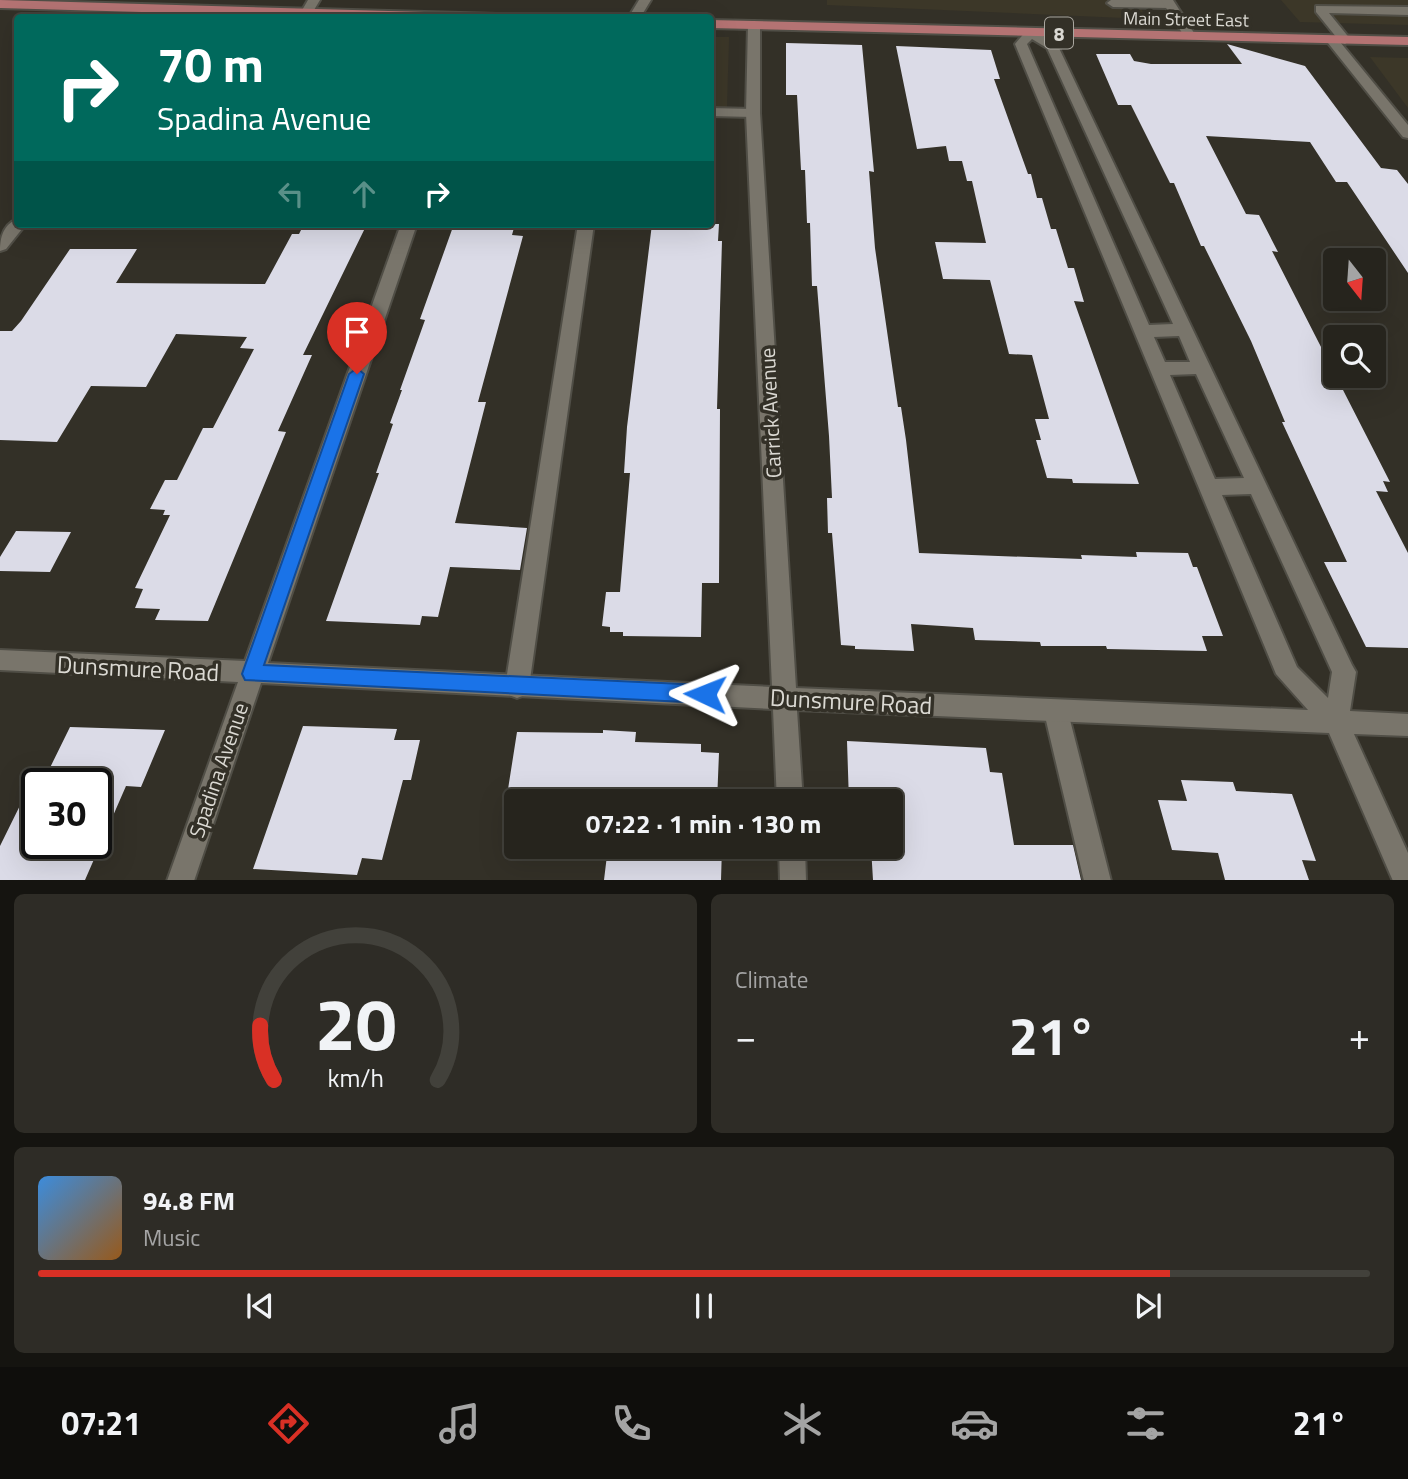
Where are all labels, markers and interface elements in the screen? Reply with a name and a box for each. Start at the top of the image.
street label: Main Street East [1123,4,1250,34]
road number: 8 [1045,18,1073,48]
text: 70 m [157,26,264,101]
icon: right [42,42,133,133]
text: Spadina Avenue [157,94,372,142]
icon: left [272,175,310,213]
icon: ahead [345,175,383,213]
icon: right [418,175,456,213]
north arrow [1323,248,1386,312]
map controls [1323,248,1386,388]
pin [327,302,387,374]
icon: arrive [338,313,376,351]
button: search [1323,325,1386,388]
street label: Carrick Avenue [751,347,789,479]
street label: Dunsmure Road [56,646,220,690]
position arrow [668,657,742,731]
street label: Dunsmure Road [769,679,933,723]
street label: Spadina Avenue [180,698,256,842]
speed limit sign: 30 [21,768,112,859]
text: 07:22 · 1 min · 130 m [586,804,821,843]
text: Climate [735,962,808,997]
text: 20 [315,968,396,1078]
text: 21° [1009,996,1096,1075]
text: − [735,1007,756,1065]
text: + [1349,1007,1370,1065]
text: km/h [327,1058,384,1096]
text: 94.8 FM [143,1181,235,1220]
text: Music [143,1220,200,1255]
icon: previous [241,1287,279,1325]
icon: pause [685,1287,723,1325]
icon: next [1129,1287,1167,1325]
text: 07:21 [61,1399,141,1447]
icon: directions [264,1399,313,1448]
icon: music [435,1399,484,1448]
icon: phone [607,1399,656,1448]
icon: climate [778,1399,827,1448]
icon: car [950,1399,999,1448]
icon: filters [1121,1399,1170,1448]
text: 21° [1293,1399,1347,1447]

